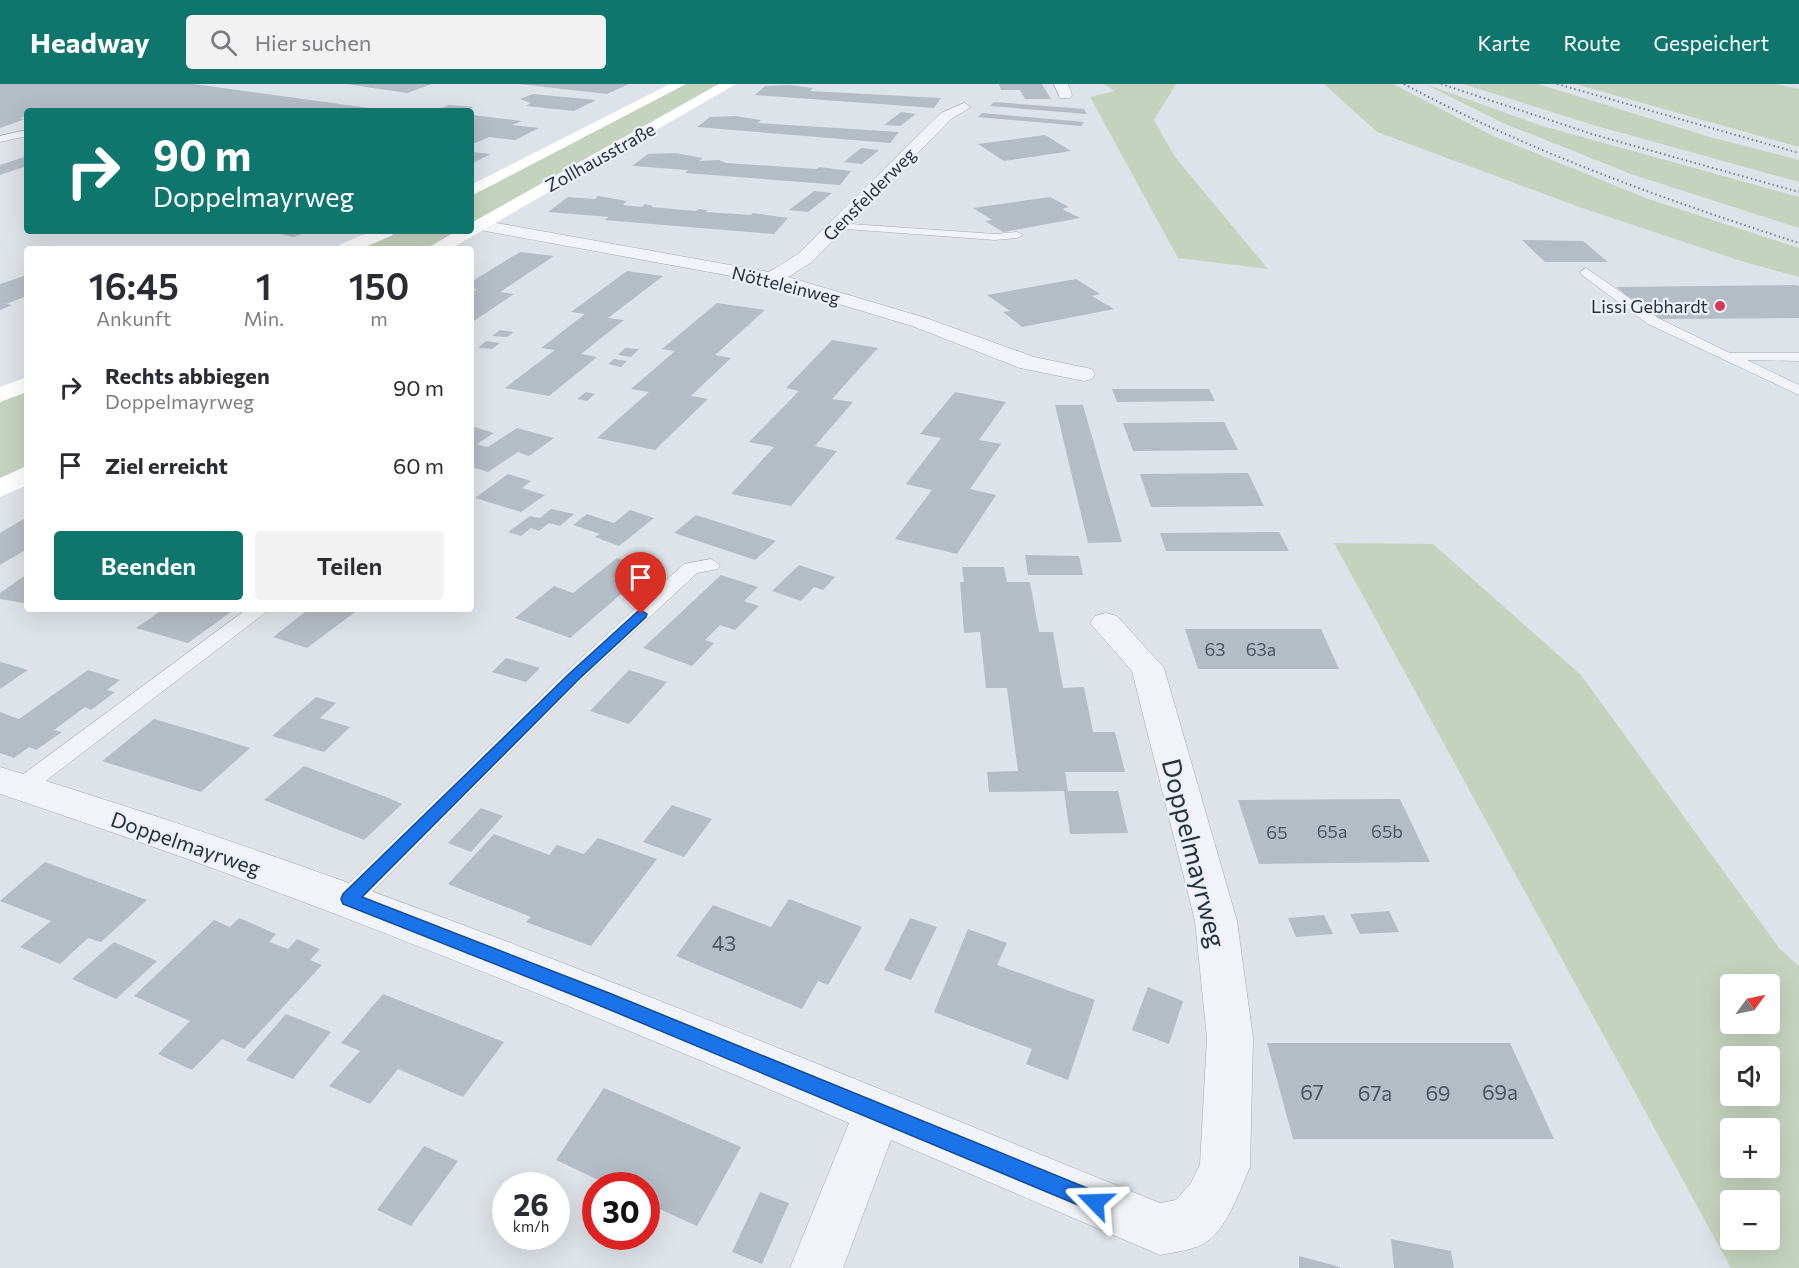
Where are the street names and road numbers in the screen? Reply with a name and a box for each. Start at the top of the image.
street label: Zollhausstraße [541,118,659,196]
street label: Gensfelderweg [818,143,920,245]
street label: Nötteleinweg [730,261,842,309]
street label: Doppelmayrweg [1157,755,1233,951]
street label: Doppelmayrweg [108,806,264,880]

